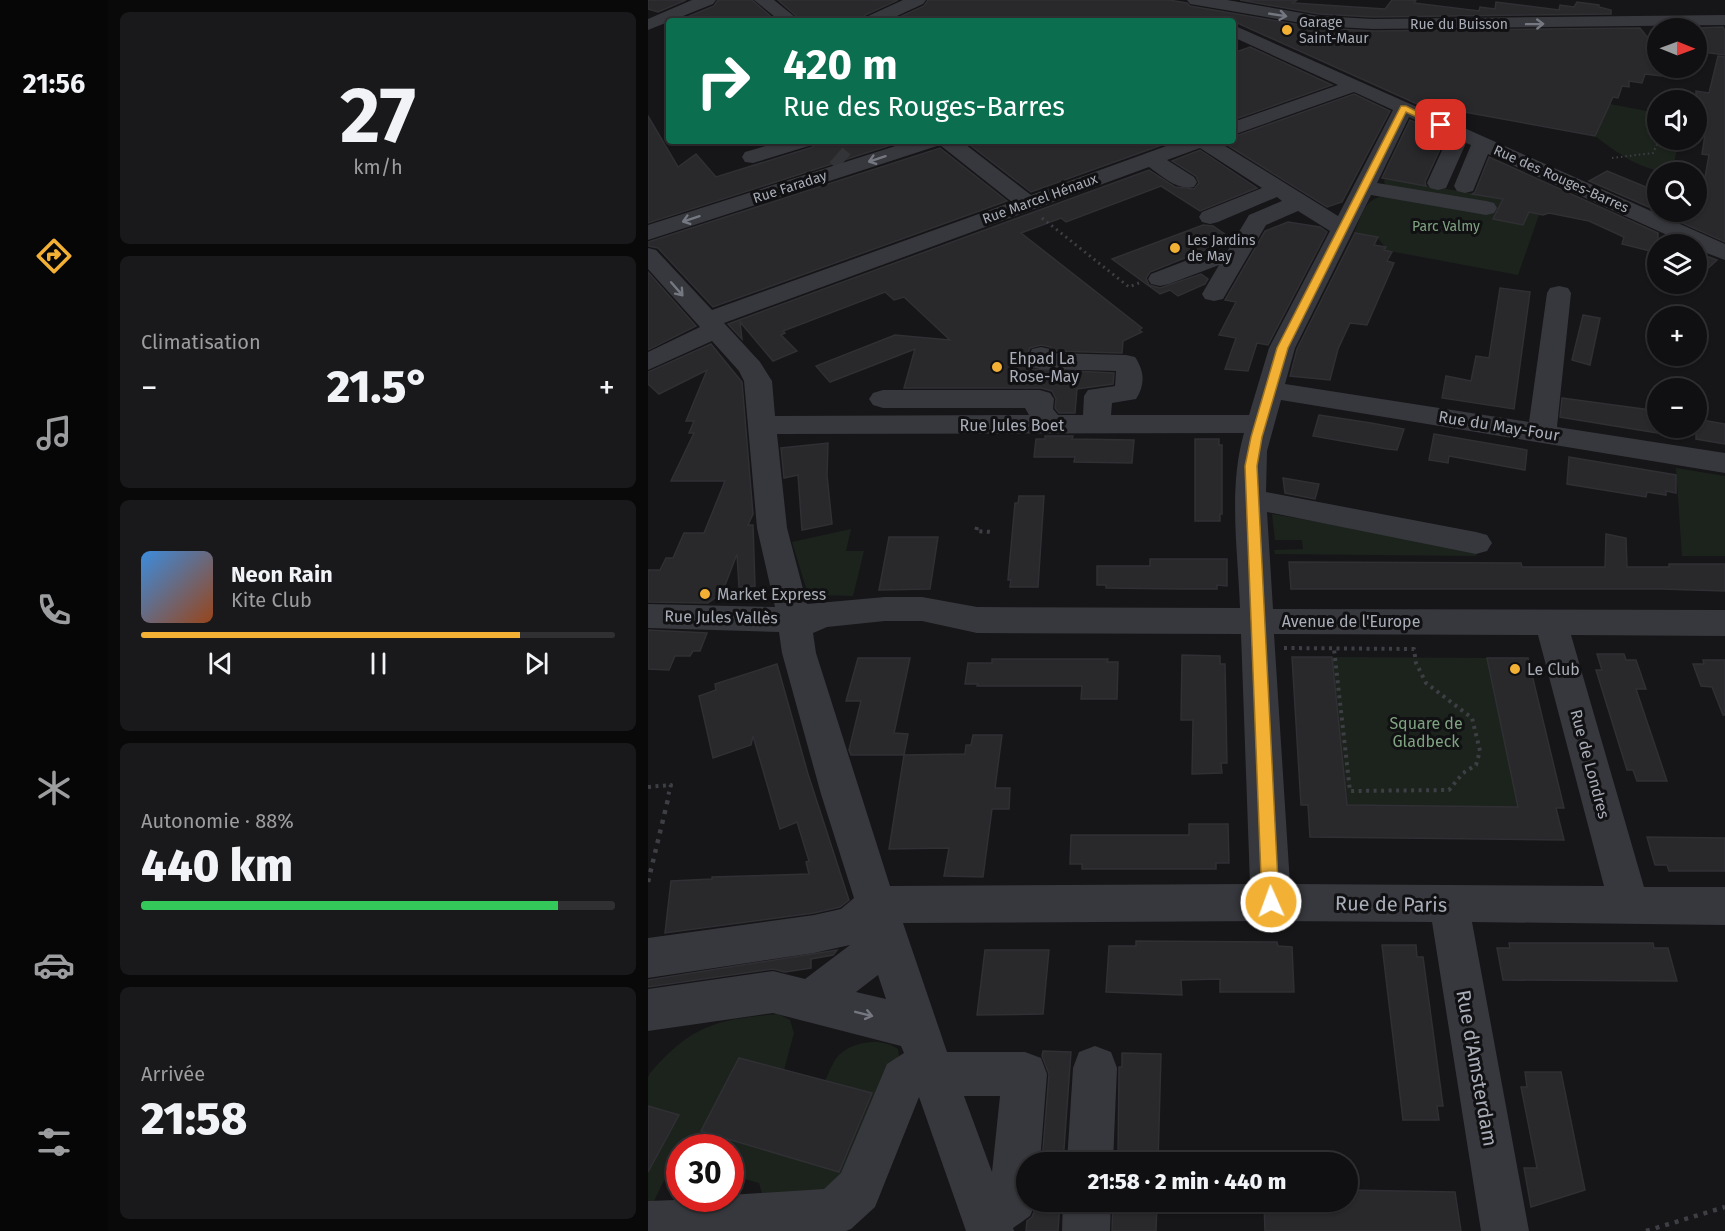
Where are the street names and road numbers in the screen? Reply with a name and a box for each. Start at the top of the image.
street label: Rue du Buisson [1410,16,1508,33]
street label: Rue des Rouges-Barres [1491,142,1632,217]
street label: Rue Faraday [751,167,829,207]
street label: Rue Marcel Hénaux [980,170,1100,228]
street label: Rue du May-Four [1437,407,1562,445]
street label: Rue Jules Boet [960,416,1065,435]
street label: Rue Jules Vallès [664,607,778,627]
street label: Avenue de l'Europe [1282,612,1420,631]
street label: Rue de Londres [1566,707,1614,821]
street label: Rue de Paris [1335,891,1447,917]
street label: Rue d'Amsterdam [1451,988,1503,1148]

